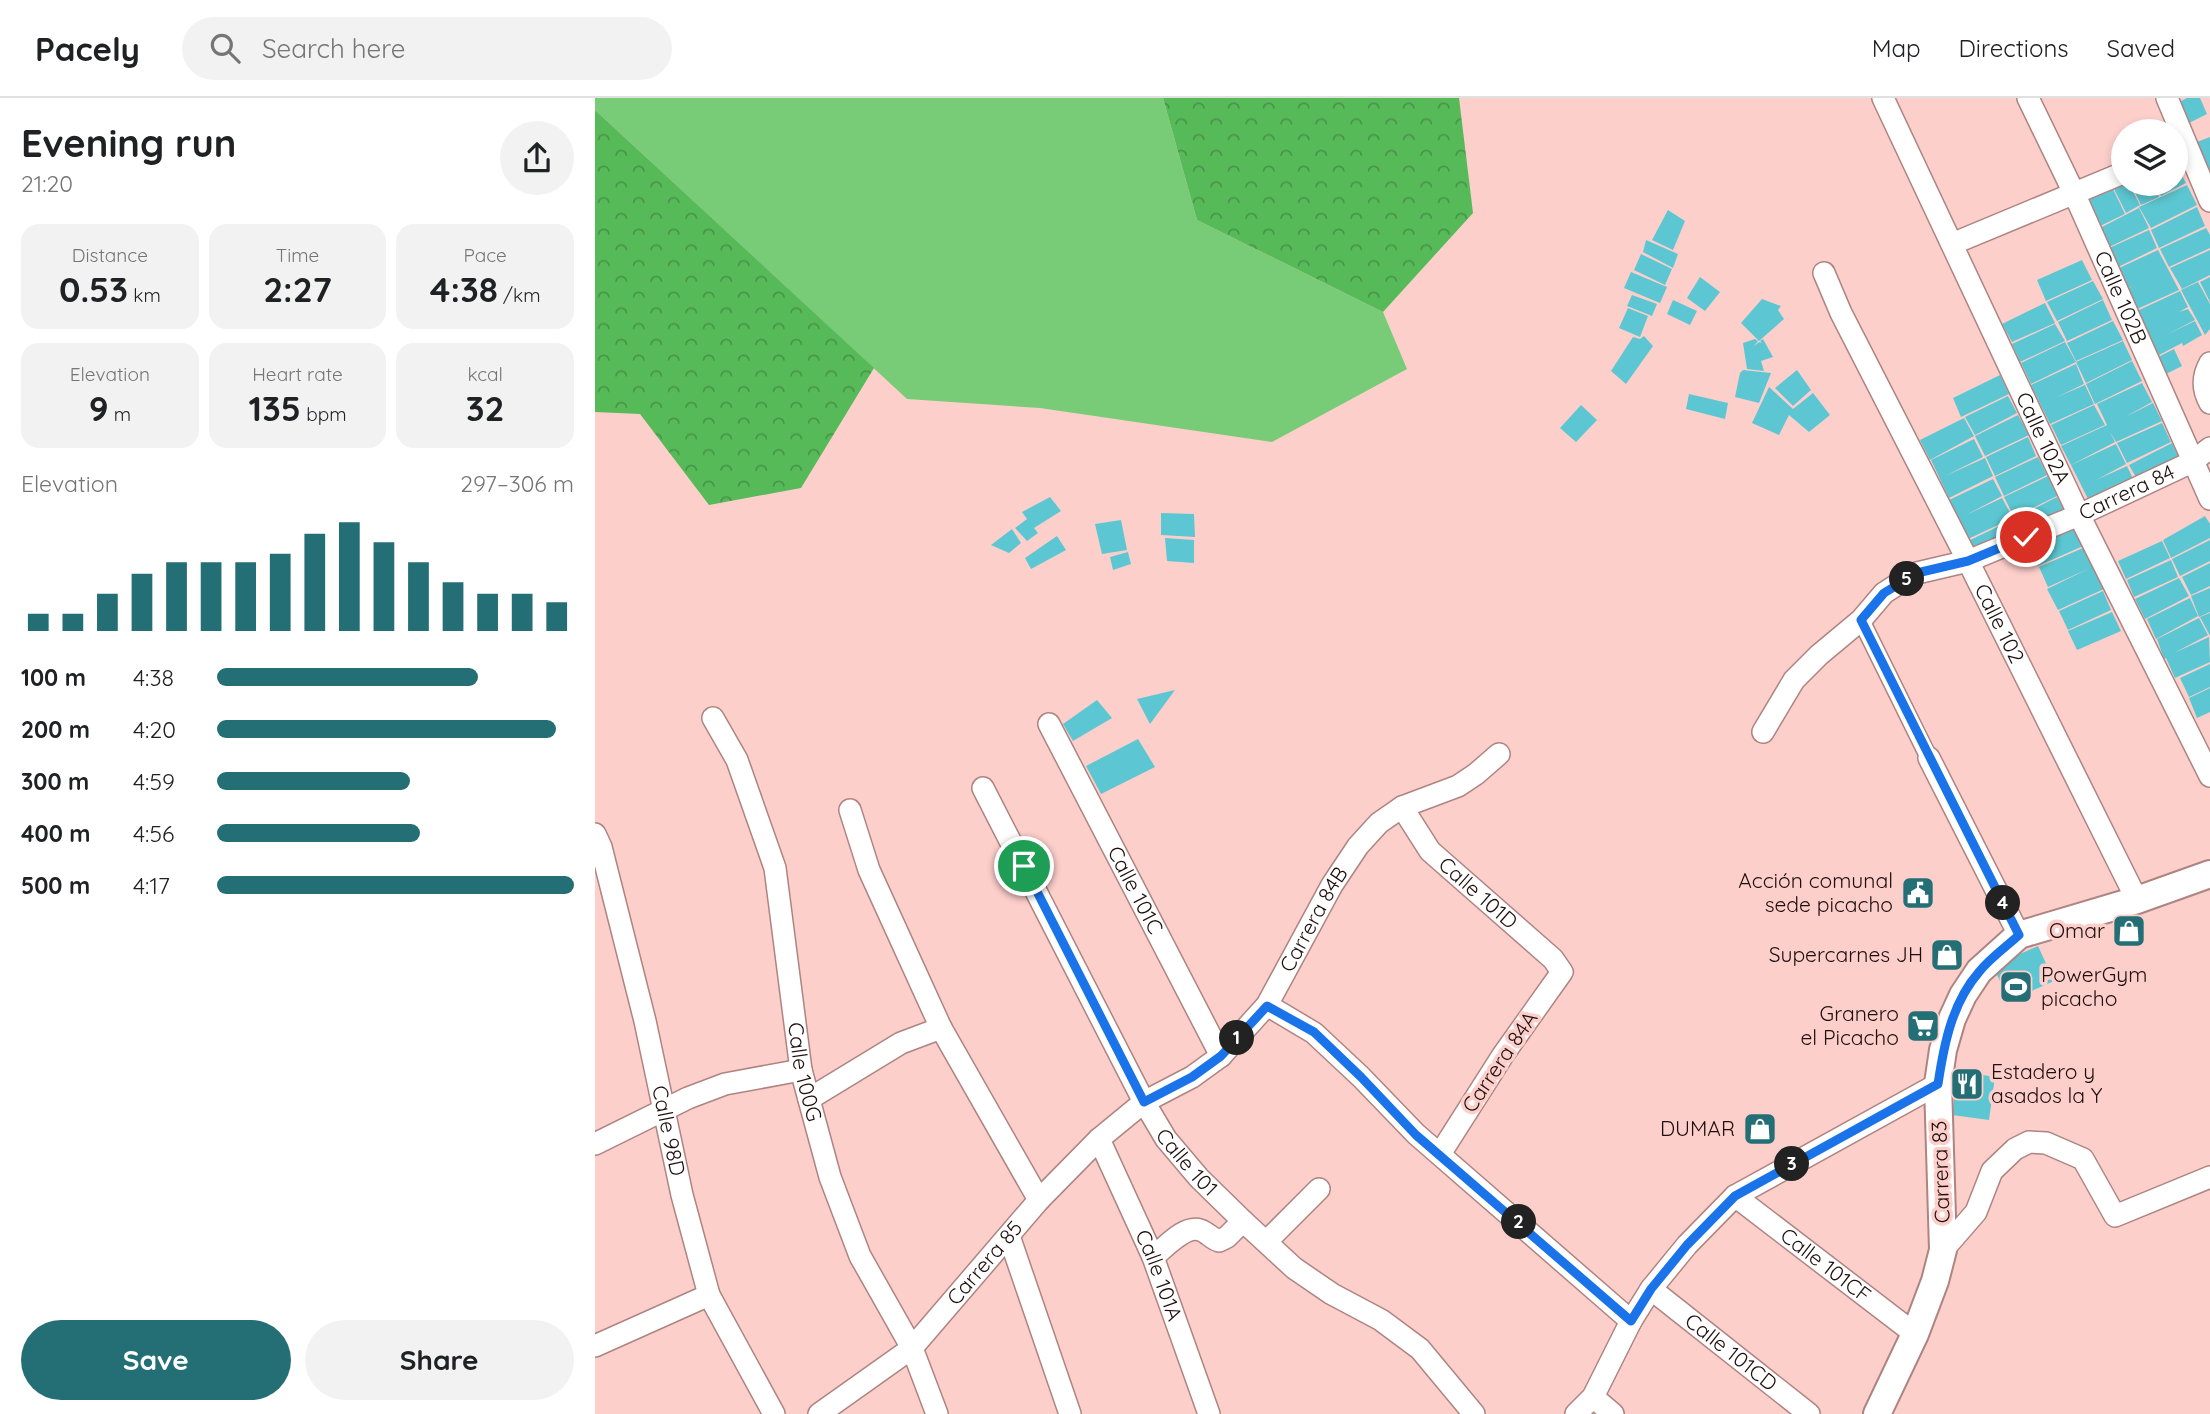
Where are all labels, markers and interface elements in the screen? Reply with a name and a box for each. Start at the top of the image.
search box [182,17,672,80]
text: Pacely [35,28,140,69]
icon: search [206,29,244,67]
text: Search here [262,32,405,65]
text: Map [1872,33,1921,63]
text: Directions [1959,33,2069,63]
text: Saved [2107,33,2175,63]
text: Evening run [21,119,236,167]
map controls [2111,119,2188,196]
button: layers [2111,119,2188,196]
button: share [500,121,574,195]
text: 21:20 [21,169,73,198]
text: Distance [72,243,148,267]
text: Time [276,243,319,267]
text: Pace [464,243,507,267]
street label: Calle 102B [2089,247,2153,348]
text: 0.53 [59,267,128,311]
text: 2:27 [263,267,332,311]
text: 4:38 [430,267,498,311]
text: km [128,283,161,307]
text: /km [498,283,541,307]
text: Elevation [70,362,150,386]
text: Heart rate [252,362,343,386]
text: kcal [467,362,503,386]
text: 9 [89,386,109,430]
text: 135 [248,386,301,430]
text: 32 [466,386,505,430]
street label: Calle 102A [2011,388,2077,488]
text: m [109,402,131,426]
text: bpm [301,402,347,426]
street label: Carrera 84 [2074,458,2178,525]
text: Elevation [21,469,118,498]
text: 297–306 m [460,469,574,498]
pin [1996,507,2056,567]
icon: check [2007,518,2045,556]
pin: 5 [1889,561,1925,596]
text: 5 [1901,566,1912,590]
street label: Calle 102 [1969,579,2031,667]
text: 100 m [21,663,86,692]
text: 4:38 [133,663,174,692]
text: 200 m [21,715,90,744]
text: 4:20 [133,715,176,744]
text: 300 m [21,767,89,796]
text: 4:59 [133,767,175,796]
text: 400 m [21,819,90,848]
text: 4:56 [133,819,174,848]
pin [994,836,1054,896]
street label: Calle 101C [1102,841,1170,938]
icon: arrive [1005,847,1043,885]
street label: Calle 101D [1434,851,1524,934]
street label: Carrera 84B [1273,861,1353,976]
place label: Acción comunal sede picacho [1738,867,1893,917]
text: 500 m [21,871,90,900]
text: 4:17 [133,871,170,900]
public building icon: Acción comunal sede picacho [1899,874,1937,912]
pin: 4 [1985,886,2021,920]
text: 4 [1997,890,2008,914]
shop icon: Omar [2110,912,2148,950]
place label: Omar [2049,917,2105,943]
shop icon: Supercarnes JH [1928,936,1966,974]
place label: Supercarnes JH [1769,941,1923,967]
place label: PowerGym picacho [2041,961,2147,1011]
sports icon: PowerGym picacho [1997,968,2035,1006]
place label: Granero el Picacho [1800,1000,1899,1050]
street label: Carrera 84A [1456,1006,1542,1117]
supermarket icon: Granero el Picacho [1904,1007,1942,1045]
pin: 1 [1219,1020,1255,1056]
street label: Calle 100G [783,1021,828,1124]
text: 1 [1233,1025,1240,1049]
place label: Estadero y asados la Y [1991,1058,2103,1108]
restaurant icon: Estadero y asados la Y [1948,1065,1986,1103]
street label: Calle 98D [647,1083,692,1178]
shop icon: DUMAR [1741,1110,1779,1148]
place label: DUMAR [1660,1115,1735,1141]
street label: Carrera 83 [1925,1120,1955,1224]
street label: Calle 101 [1151,1123,1224,1201]
pin: 3 [1775,1146,1809,1182]
text: 3 [1786,1151,1797,1175]
pin: 2 [1501,1204,1537,1240]
text: 2 [1513,1209,1524,1233]
street label: Carrera 85 [941,1215,1028,1310]
street label: Calle 101CF [1776,1222,1877,1307]
street label: Calle 101A [1130,1225,1189,1324]
street label: Calle 101CD [1680,1307,1783,1396]
button: Save [21,1320,291,1400]
button: Share [305,1320,574,1400]

